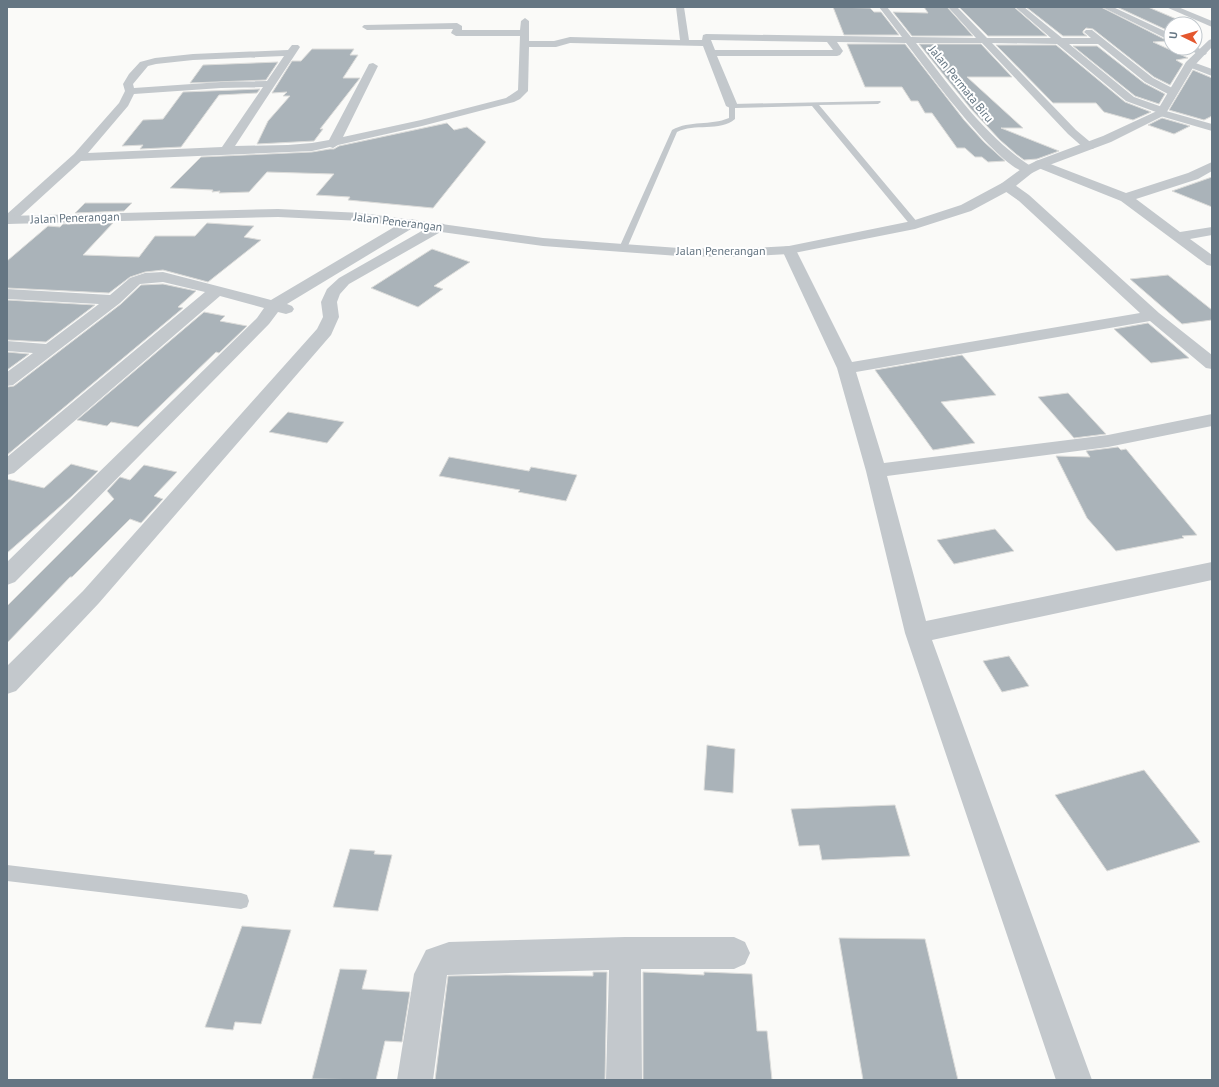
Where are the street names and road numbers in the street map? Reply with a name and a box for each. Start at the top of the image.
street label: Jalan Permata Biru [925,41,997,125]
street label: Jalan Penerangan [29,208,120,227]
street label: Jalan Penerangan [352,208,443,234]
street label: Jalan Penerangan [675,243,766,258]

